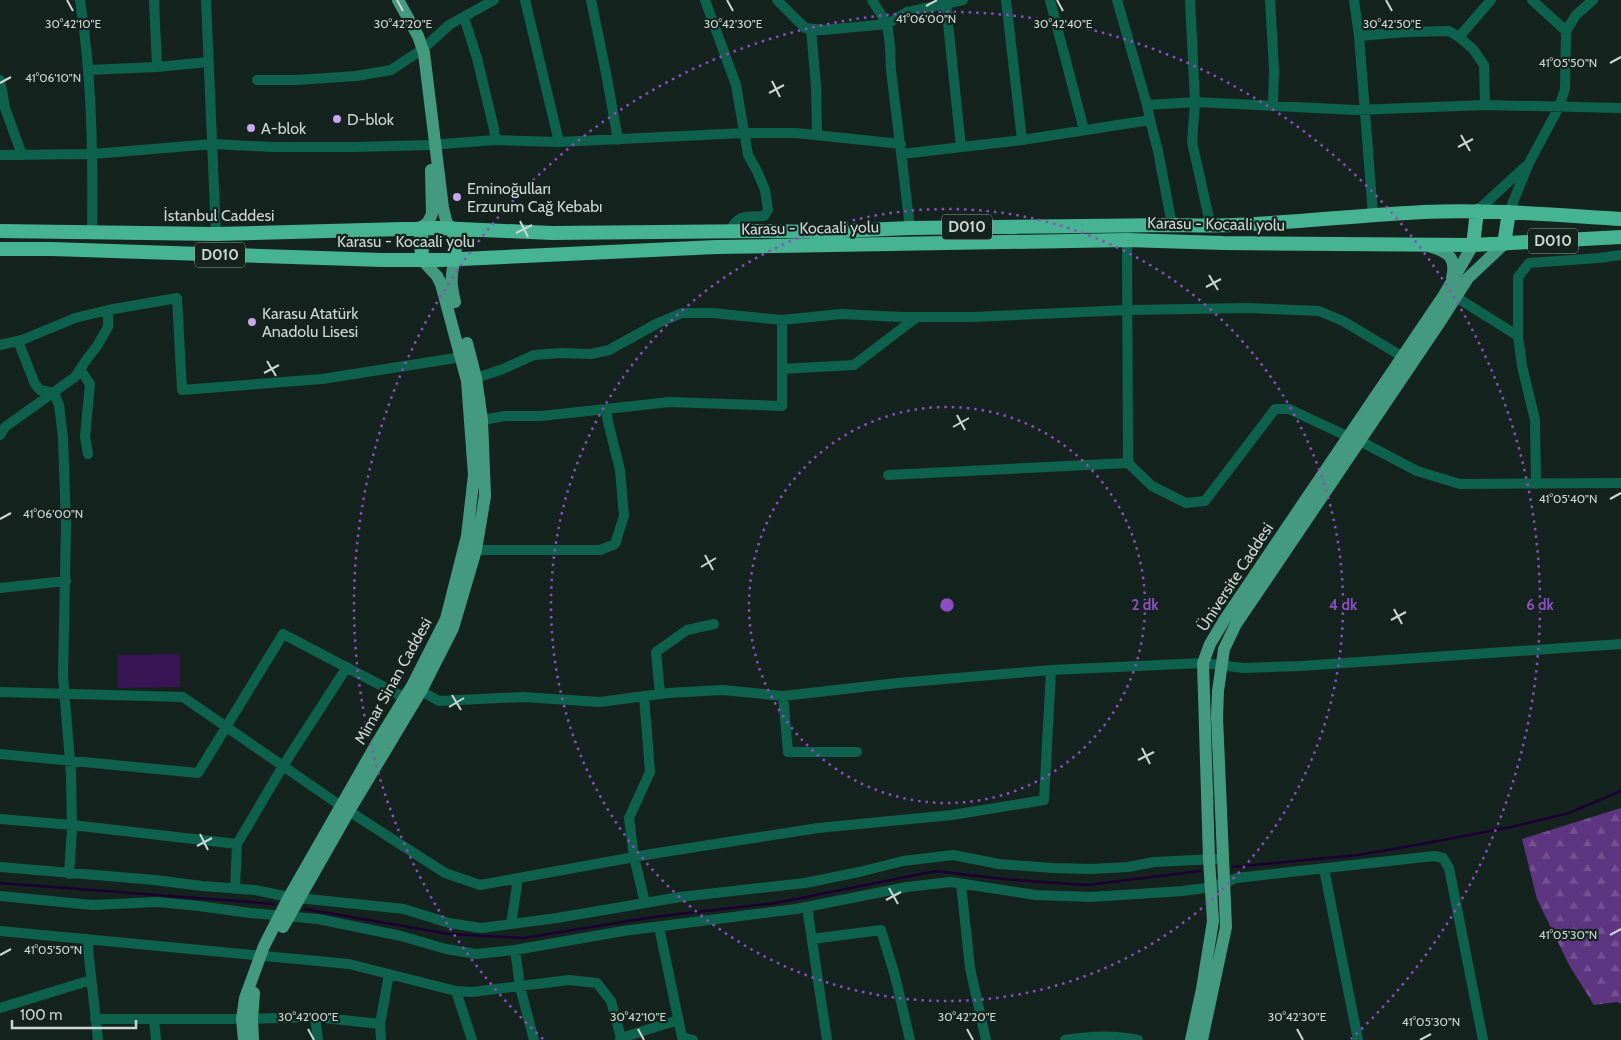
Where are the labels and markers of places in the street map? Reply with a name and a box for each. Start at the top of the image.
place label: D-blok [347,110,395,129]
marker: D-blok [331,113,343,125]
place label: A-blok [261,119,307,138]
marker: A-blok [245,122,257,134]
place label: Eminoğulları Erzurum Cağ Kebabı [467,179,602,216]
marker: Eminoğulları Erzurum Cağ Kebabı [451,191,463,203]
place label: Karasu Atatürk Anadolu Lisesi [262,304,359,341]
marker: Karasu Atatürk Anadolu Lisesi [246,316,258,328]
centre of rings [938,596,956,614]

